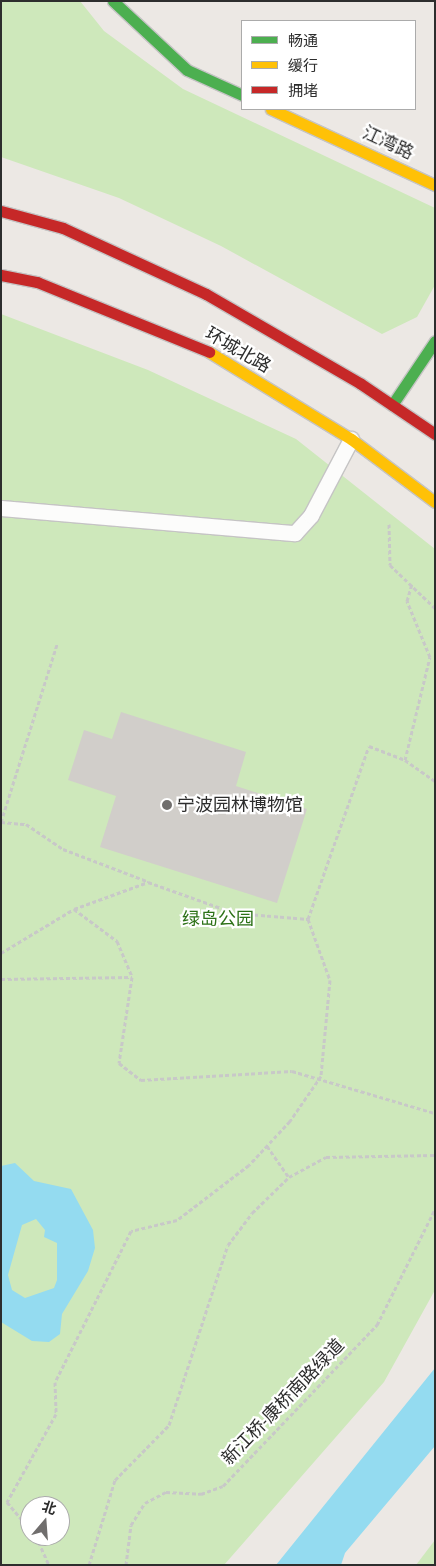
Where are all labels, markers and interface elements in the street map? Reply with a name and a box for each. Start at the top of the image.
legend [241,20,416,110]
text: 畅通 [288,32,318,49]
text: 缓行 [288,57,318,74]
text: 拥堵 [288,82,318,99]
street label: 江湾路 [359,122,417,164]
street label: 环城北路 [201,323,275,377]
place label: 宁波园林博物馆 [177,794,303,816]
marker: 宁波园林博物馆 [161,799,173,811]
park label: 绿岛公园 [182,908,254,930]
street label: 新江桥-康桥南路绿道 [217,1335,349,1469]
north arrow [20,1496,70,1546]
text: 北 [40,1498,58,1517]

